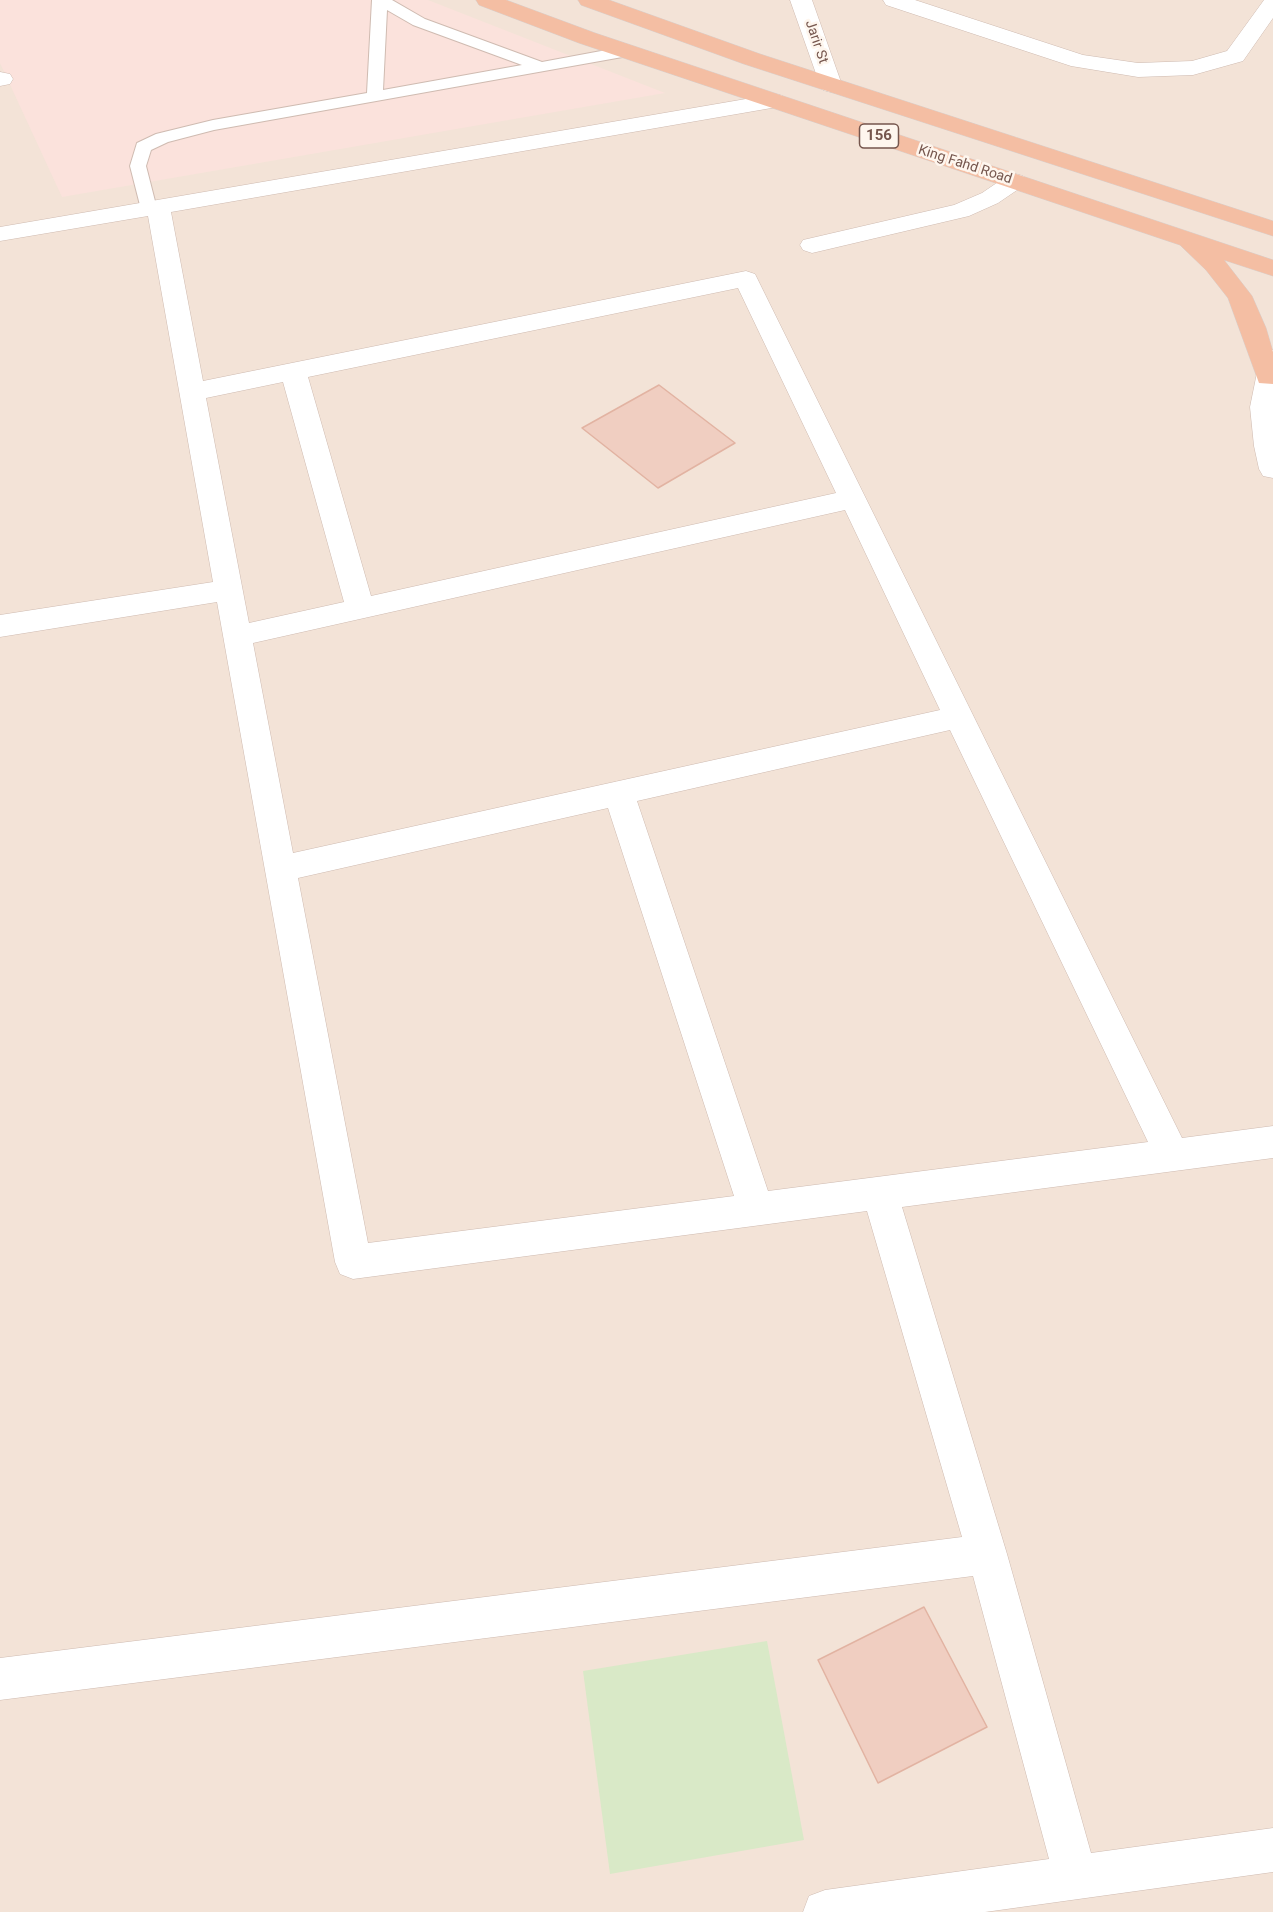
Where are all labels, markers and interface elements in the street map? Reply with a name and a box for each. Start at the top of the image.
street label: Jarir St [801,18,831,66]
road number: 156 [860,124,898,148]
street label: King Fahd Road [916,142,1014,188]

